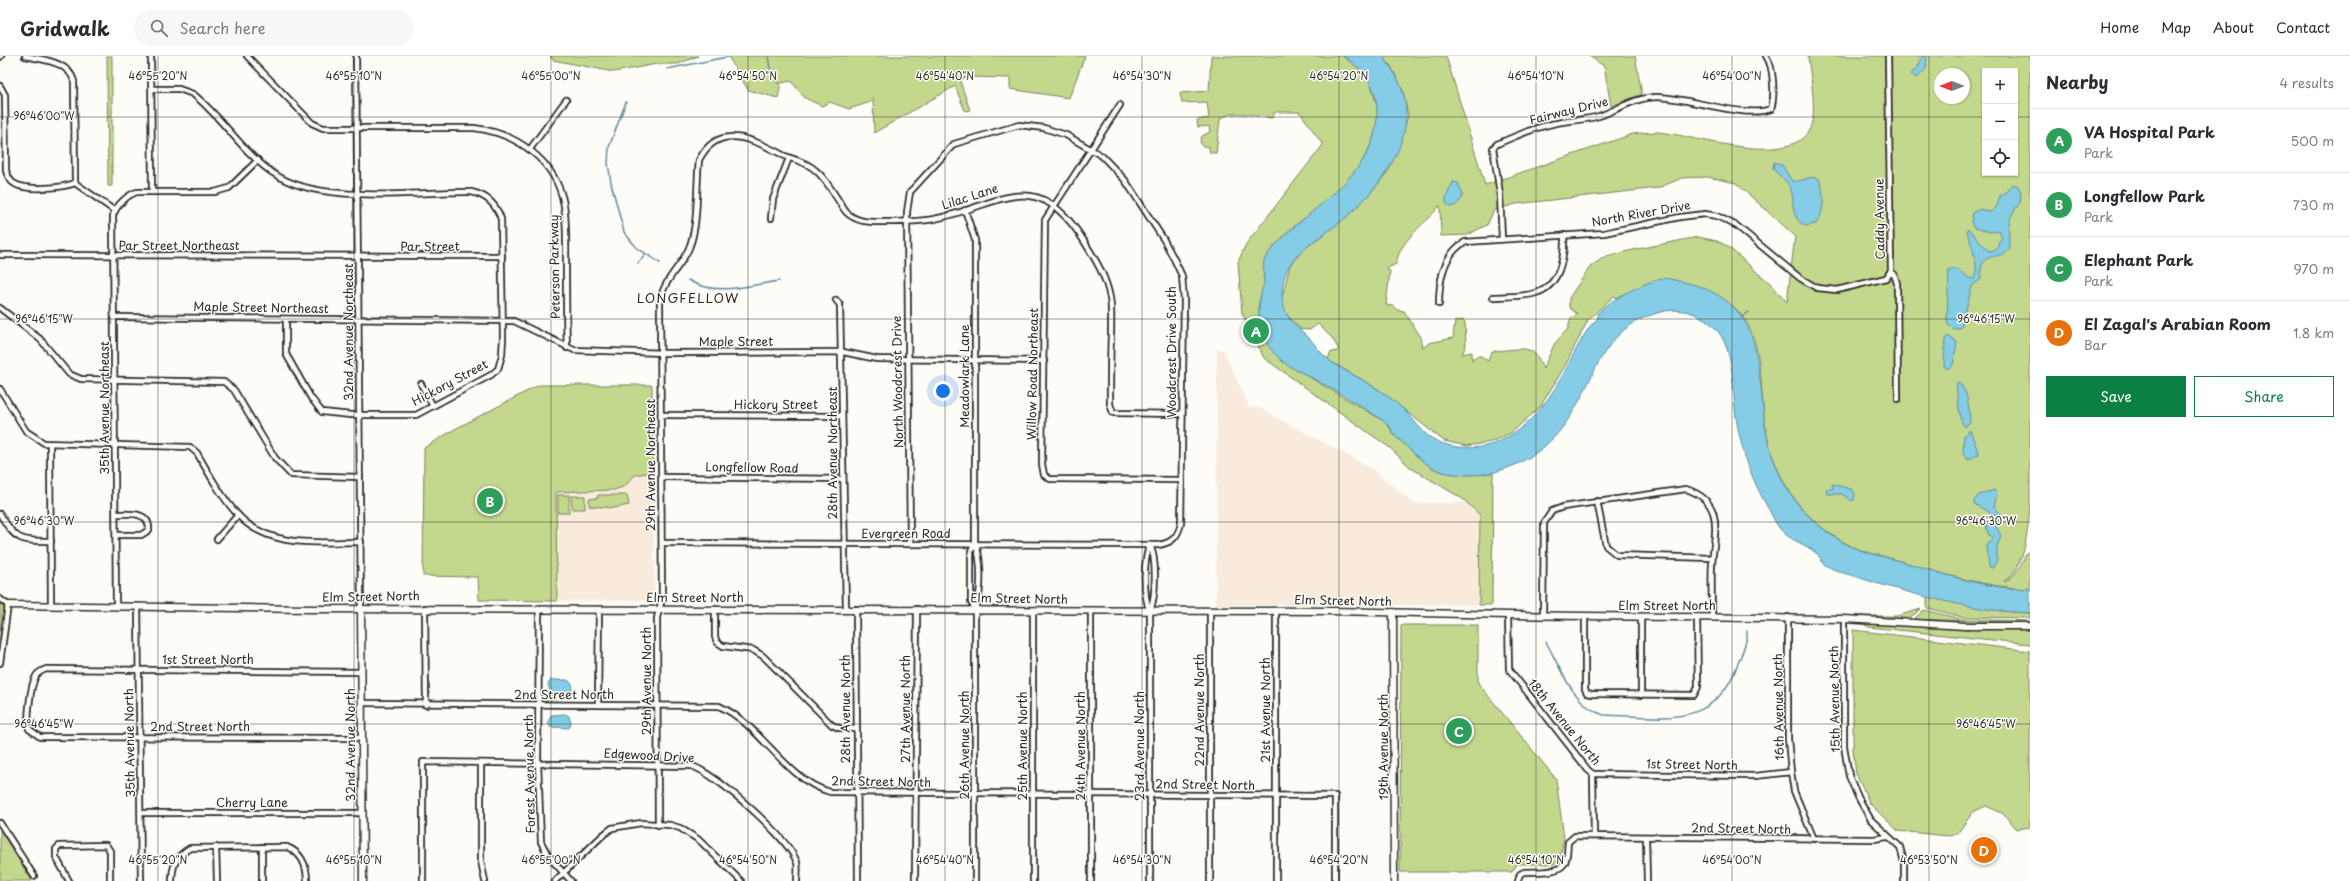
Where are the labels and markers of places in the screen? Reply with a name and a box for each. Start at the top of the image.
pin: A [1243,316,1269,346]
pin: B [477,486,503,516]
pin: C [1446,716,1472,746]
pin: D [1971,835,1997,865]

